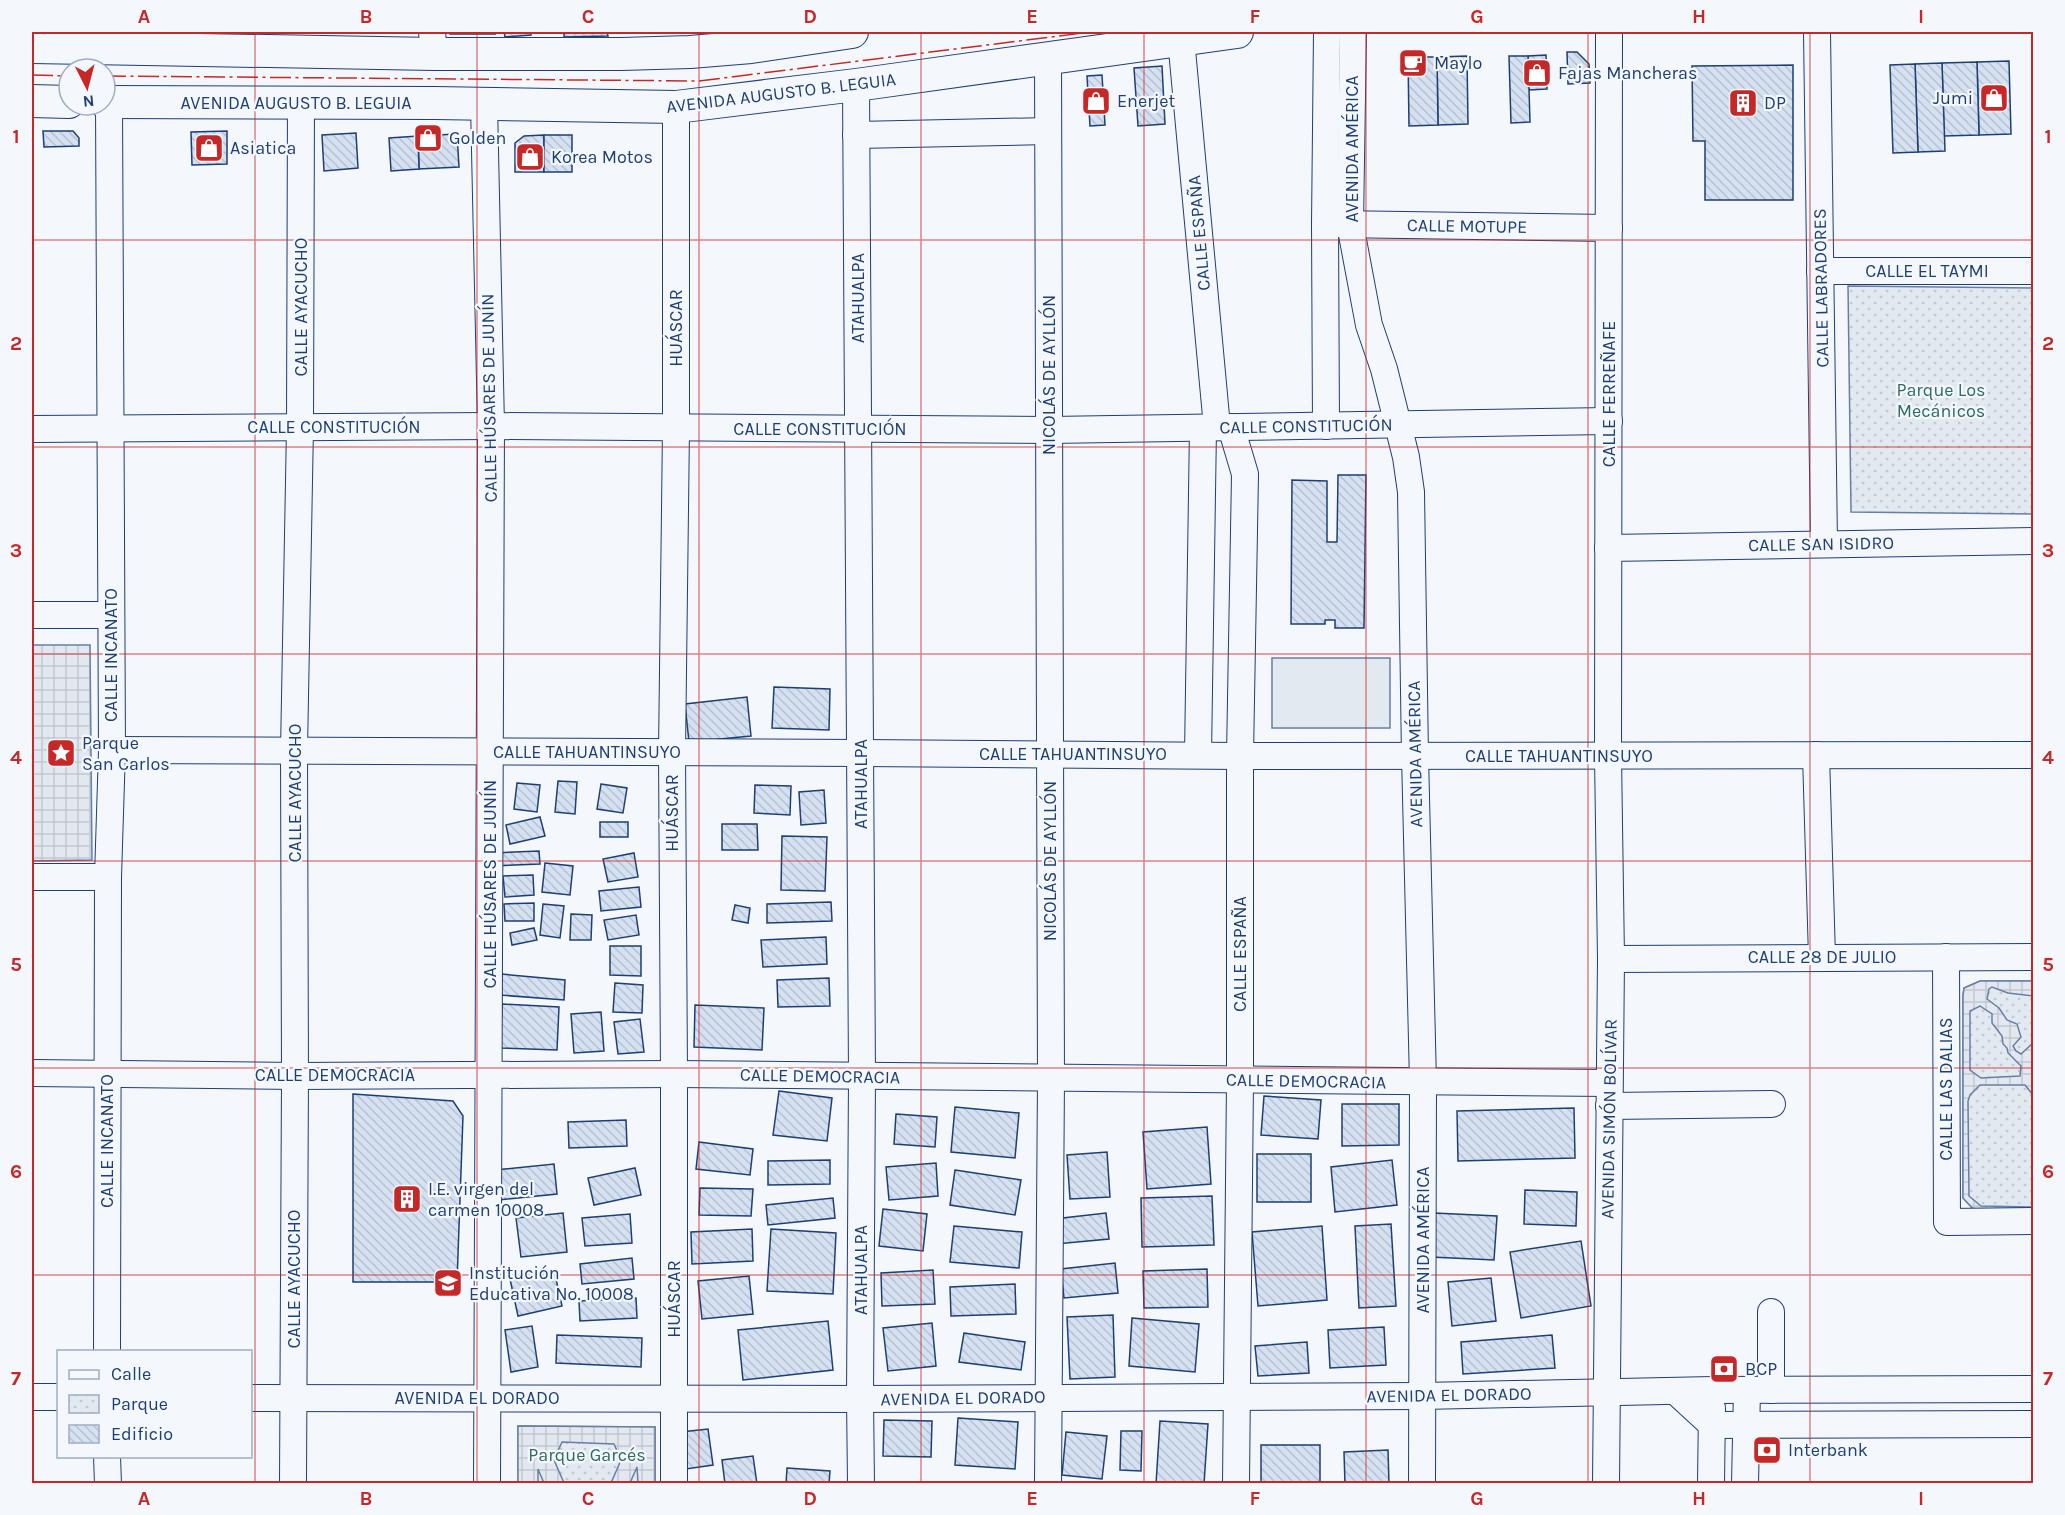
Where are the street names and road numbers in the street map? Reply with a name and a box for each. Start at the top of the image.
street label: AVENIDA AUGUSTO B. LEGUIA [665,68,897,118]
street label: AVENIDA AMÉRICA [1340,75,1363,223]
street label: AVENIDA AUGUSTO B. LEGUIA [180,92,412,114]
street label: CALLE ESPAÑA [1183,174,1215,292]
street label: CALLE LABRADORES [1809,208,1833,368]
street label: CALLE MOTUPE [1407,214,1527,238]
street label: CALLE AYACUCHO [290,238,312,376]
street label: ATAHUALPA [847,253,869,343]
street label: CALLE EL TAYMI [1865,260,1989,282]
street label: HUÁSCAR [664,289,687,367]
street label: CALLE HÚSARES DE JUNÍN [475,293,502,503]
street label: NICOLÁS DE AYLLÓN [1037,295,1060,455]
street label: CALLE FERREÑAFE [1598,321,1620,467]
street label: CALLE CONSTITUCIÓN [1219,412,1393,439]
street label: CALLE CONSTITUCIÓN [247,415,421,438]
street label: CALLE CONSTITUCIÓN [733,417,907,440]
street label: CALLE SAN ISIDRO [1748,532,1894,556]
street label: CALLE INCANATO [100,588,122,722]
street label: AVENIDA AMÉRICA [1402,680,1427,828]
street label: CALLE AYACUCHO [284,724,306,862]
street label: ATAHUALPA [850,739,872,829]
street label: CALLE TAHUANTINSUYO [493,741,681,763]
street label: CALLE TAHUANTINSUYO [979,743,1167,765]
street label: CALLE TAHUANTINSUYO [1465,745,1653,767]
street label: HUÁSCAR [660,774,683,852]
street label: CALLE HÚSARES DE JUNÍN [478,780,501,988]
street label: NICOLÁS DE AYLLÓN [1038,781,1061,941]
street label: CALLE ESPAÑA [1229,896,1251,1012]
street label: CALLE 28 DE JULIO [1748,946,1896,968]
street label: CALLE LAS DALIAS [1935,1017,1957,1161]
street label: AVENIDA SIMÓN BOLÍVAR [1595,1019,1622,1219]
street label: CALLE DEMOCRACIA [255,1064,415,1086]
street label: CALLE DEMOCRACIA [740,1064,900,1088]
street label: CALLE DEMOCRACIA [1226,1069,1386,1093]
street label: CALLE INCANATO [96,1074,118,1208]
street label: AVENIDA AMÉRICA [1411,1166,1434,1314]
street label: CALLE AYACUCHO [283,1210,305,1348]
street label: ATAHUALPA [850,1225,872,1315]
street label: HUÁSCAR [662,1260,685,1338]
street label: AVENIDA EL DORADO [1366,1383,1532,1407]
street label: AVENIDA EL DORADO [880,1386,1046,1410]
street label: AVENIDA EL DORADO [394,1387,560,1409]

